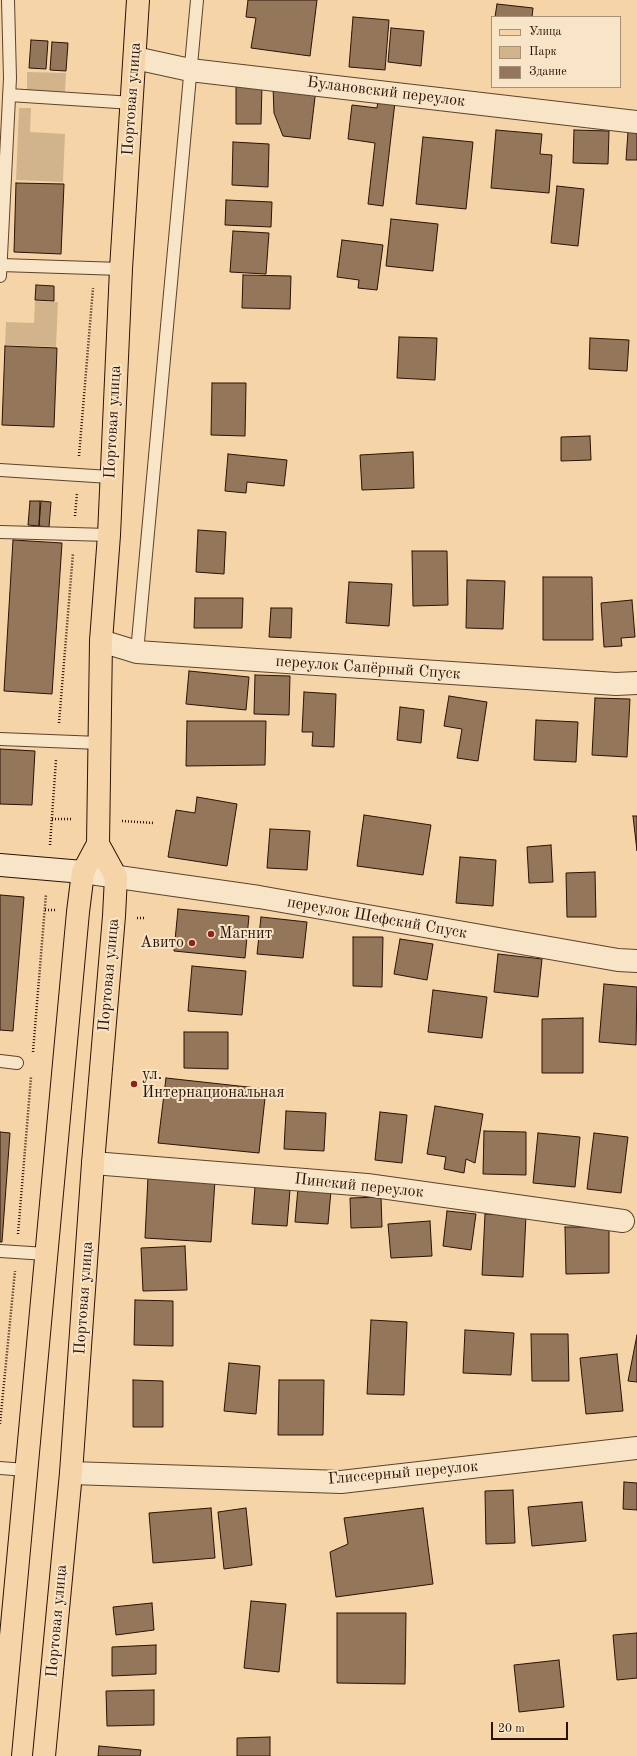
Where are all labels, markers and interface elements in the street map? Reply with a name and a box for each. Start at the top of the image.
legend [491,16,621,88]
text: Улица [529,26,562,38]
street label: Портовая улица [118,42,146,156]
text: Парк [529,46,557,58]
text: Здание [529,66,567,78]
street label: Булановский переулок [306,73,466,111]
street label: Портовая улица [100,365,126,479]
street label: переулок Сапёрный Спуск [275,652,461,684]
street label: переулок Шефский Спуск [286,893,468,943]
street label: Портовая улица [94,918,124,1032]
place label: Магнит [219,924,272,944]
marker: Магнит [206,929,216,939]
place label: Авито [140,933,184,953]
marker: Авито [187,938,197,948]
place label: ул. Интернациональная [142,1065,285,1103]
marker: ул. Интернациональная [129,1079,139,1089]
street label: Пинский переулок [293,1170,425,1202]
street label: Портовая улица [70,1241,98,1355]
street label: Глиссерный переулок [327,1457,479,1489]
street label: Портовая улица [42,1564,72,1678]
scale bar [493,1714,570,1740]
text: 20 m [498,1723,525,1735]

